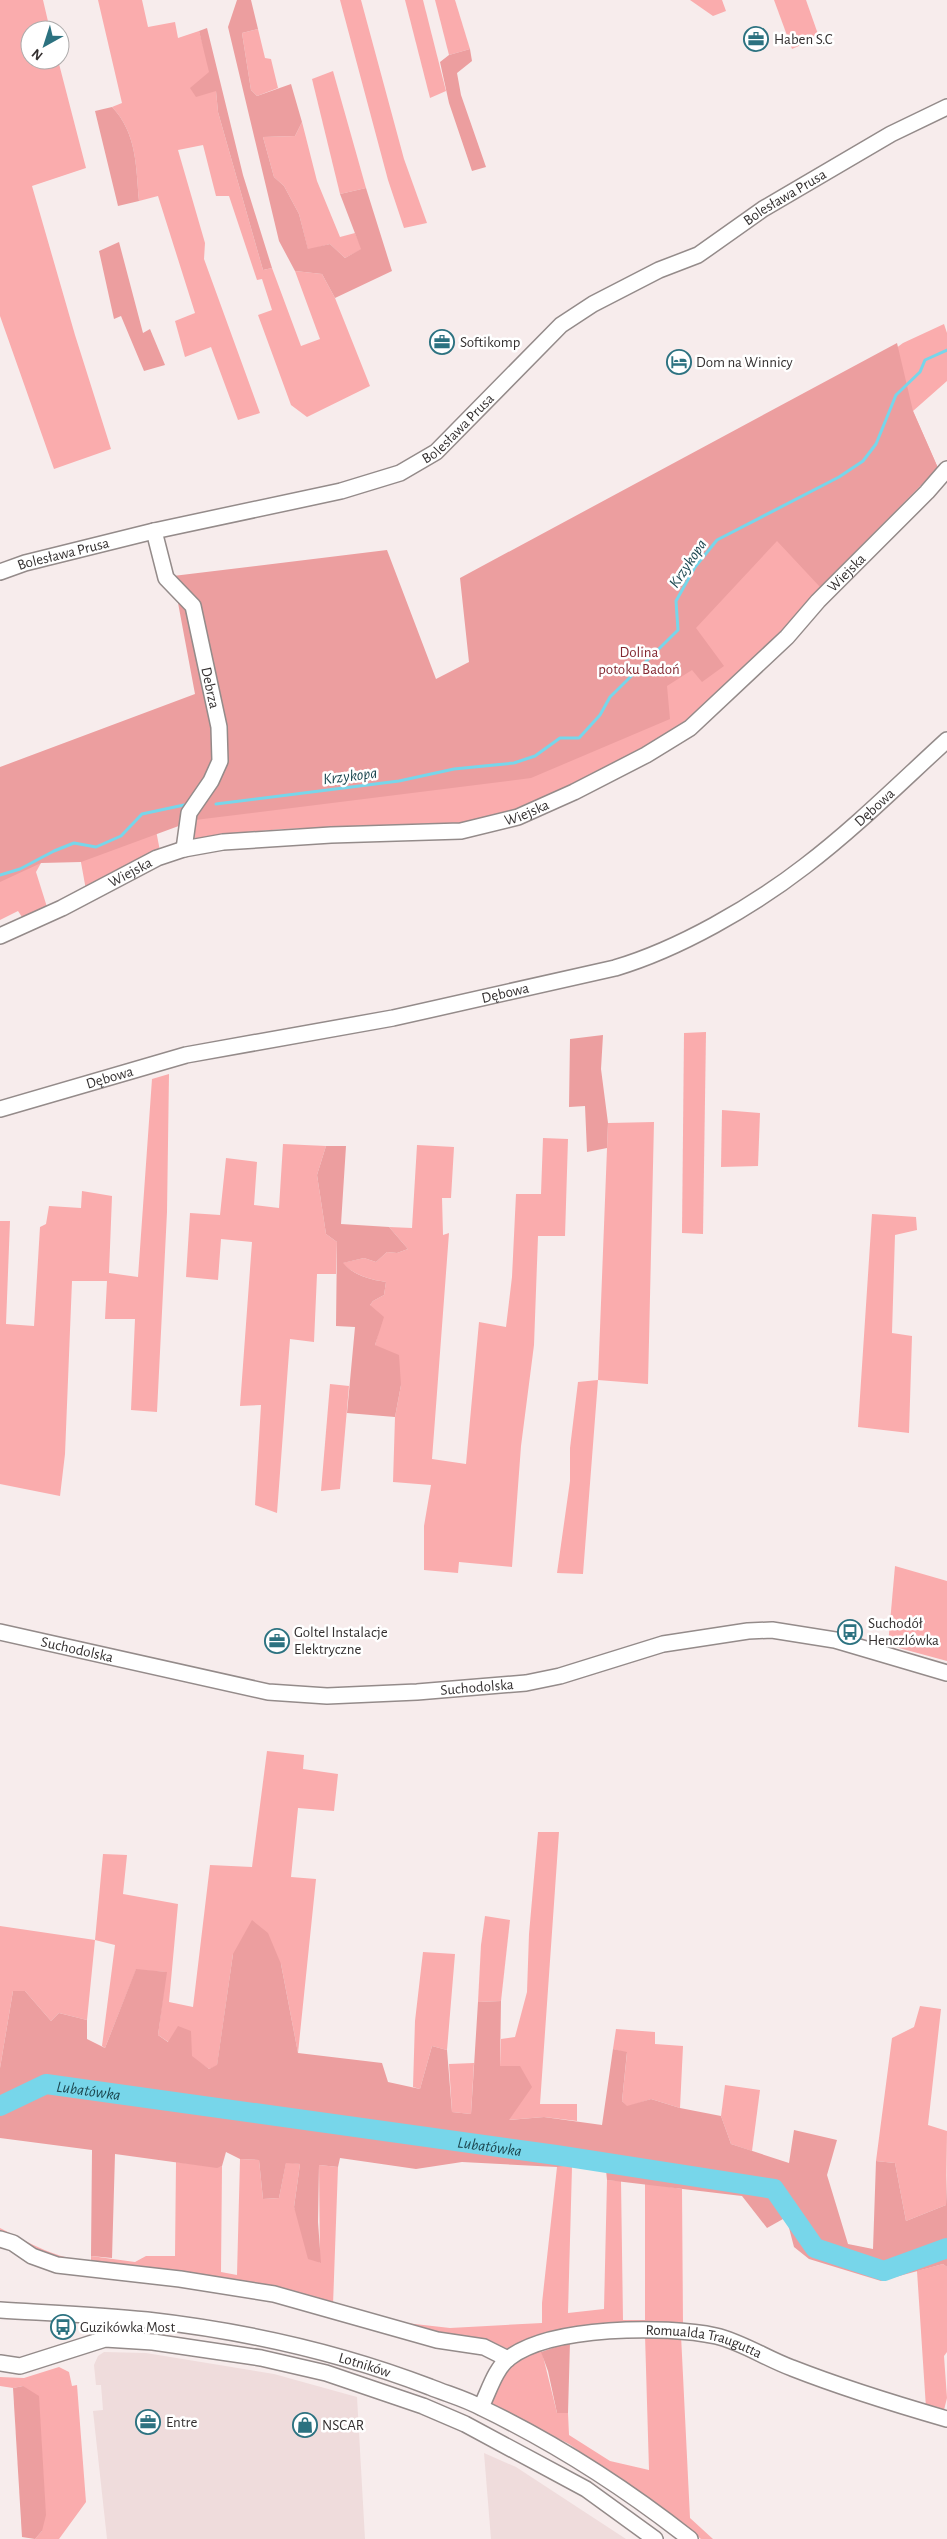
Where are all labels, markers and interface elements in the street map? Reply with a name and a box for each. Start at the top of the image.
north arrow [20,20,70,70]
office icon: Haben S.C [743,26,769,52]
place label: Haben S.C [774,32,833,47]
text: N [29,46,46,63]
street label: Bolesława Prusa [741,167,829,228]
office icon: Softikomp [429,329,455,355]
place label: Softikomp [460,335,520,350]
hotel icon: Dom na Winnicy [666,349,692,375]
place label: Dom na Winnicy [696,355,793,370]
street label: Bolesława Prusa [419,391,497,467]
street label: Bolesława Prusa [15,535,111,573]
water label: Krzykopa [666,537,711,591]
street label: Wiejska [825,551,869,595]
park label: Dolina potoku Badoń [598,645,680,677]
street label: Debrza [198,666,222,710]
water label: Krzykopa [322,765,378,788]
street label: Dębowa [852,786,898,830]
street label: Wiejska [503,797,551,828]
street label: Wiejska [106,855,155,890]
street label: Dębowa [480,981,531,1006]
street label: Dębowa [84,1064,135,1092]
place label: Suchodół Henczlówka [868,1616,939,1648]
bus stop icon: Suchodół Henczlówka [837,1619,863,1645]
place label: Goltel Instalacje Elektryczne [294,1625,388,1657]
office icon: Goltel Instalacje Elektryczne [264,1628,290,1654]
street label: Suchodolska [39,1634,115,1665]
street label: Suchodolska [440,1677,514,1698]
water label: Lubatówka [55,2079,122,2103]
water label: Lubatówka [456,2134,523,2159]
bus stop icon: Guzikówka Most [50,2314,76,2340]
place label: Guzikówka Most [80,2320,175,2335]
street label: Romualda Traugutta [645,2323,764,2361]
street label: Lotników [337,2350,392,2380]
office icon: Entre [135,2409,161,2435]
shop icon: NSCAR [292,2412,318,2438]
place label: Entre [166,2415,197,2430]
place label: NSCAR [322,2418,364,2433]

